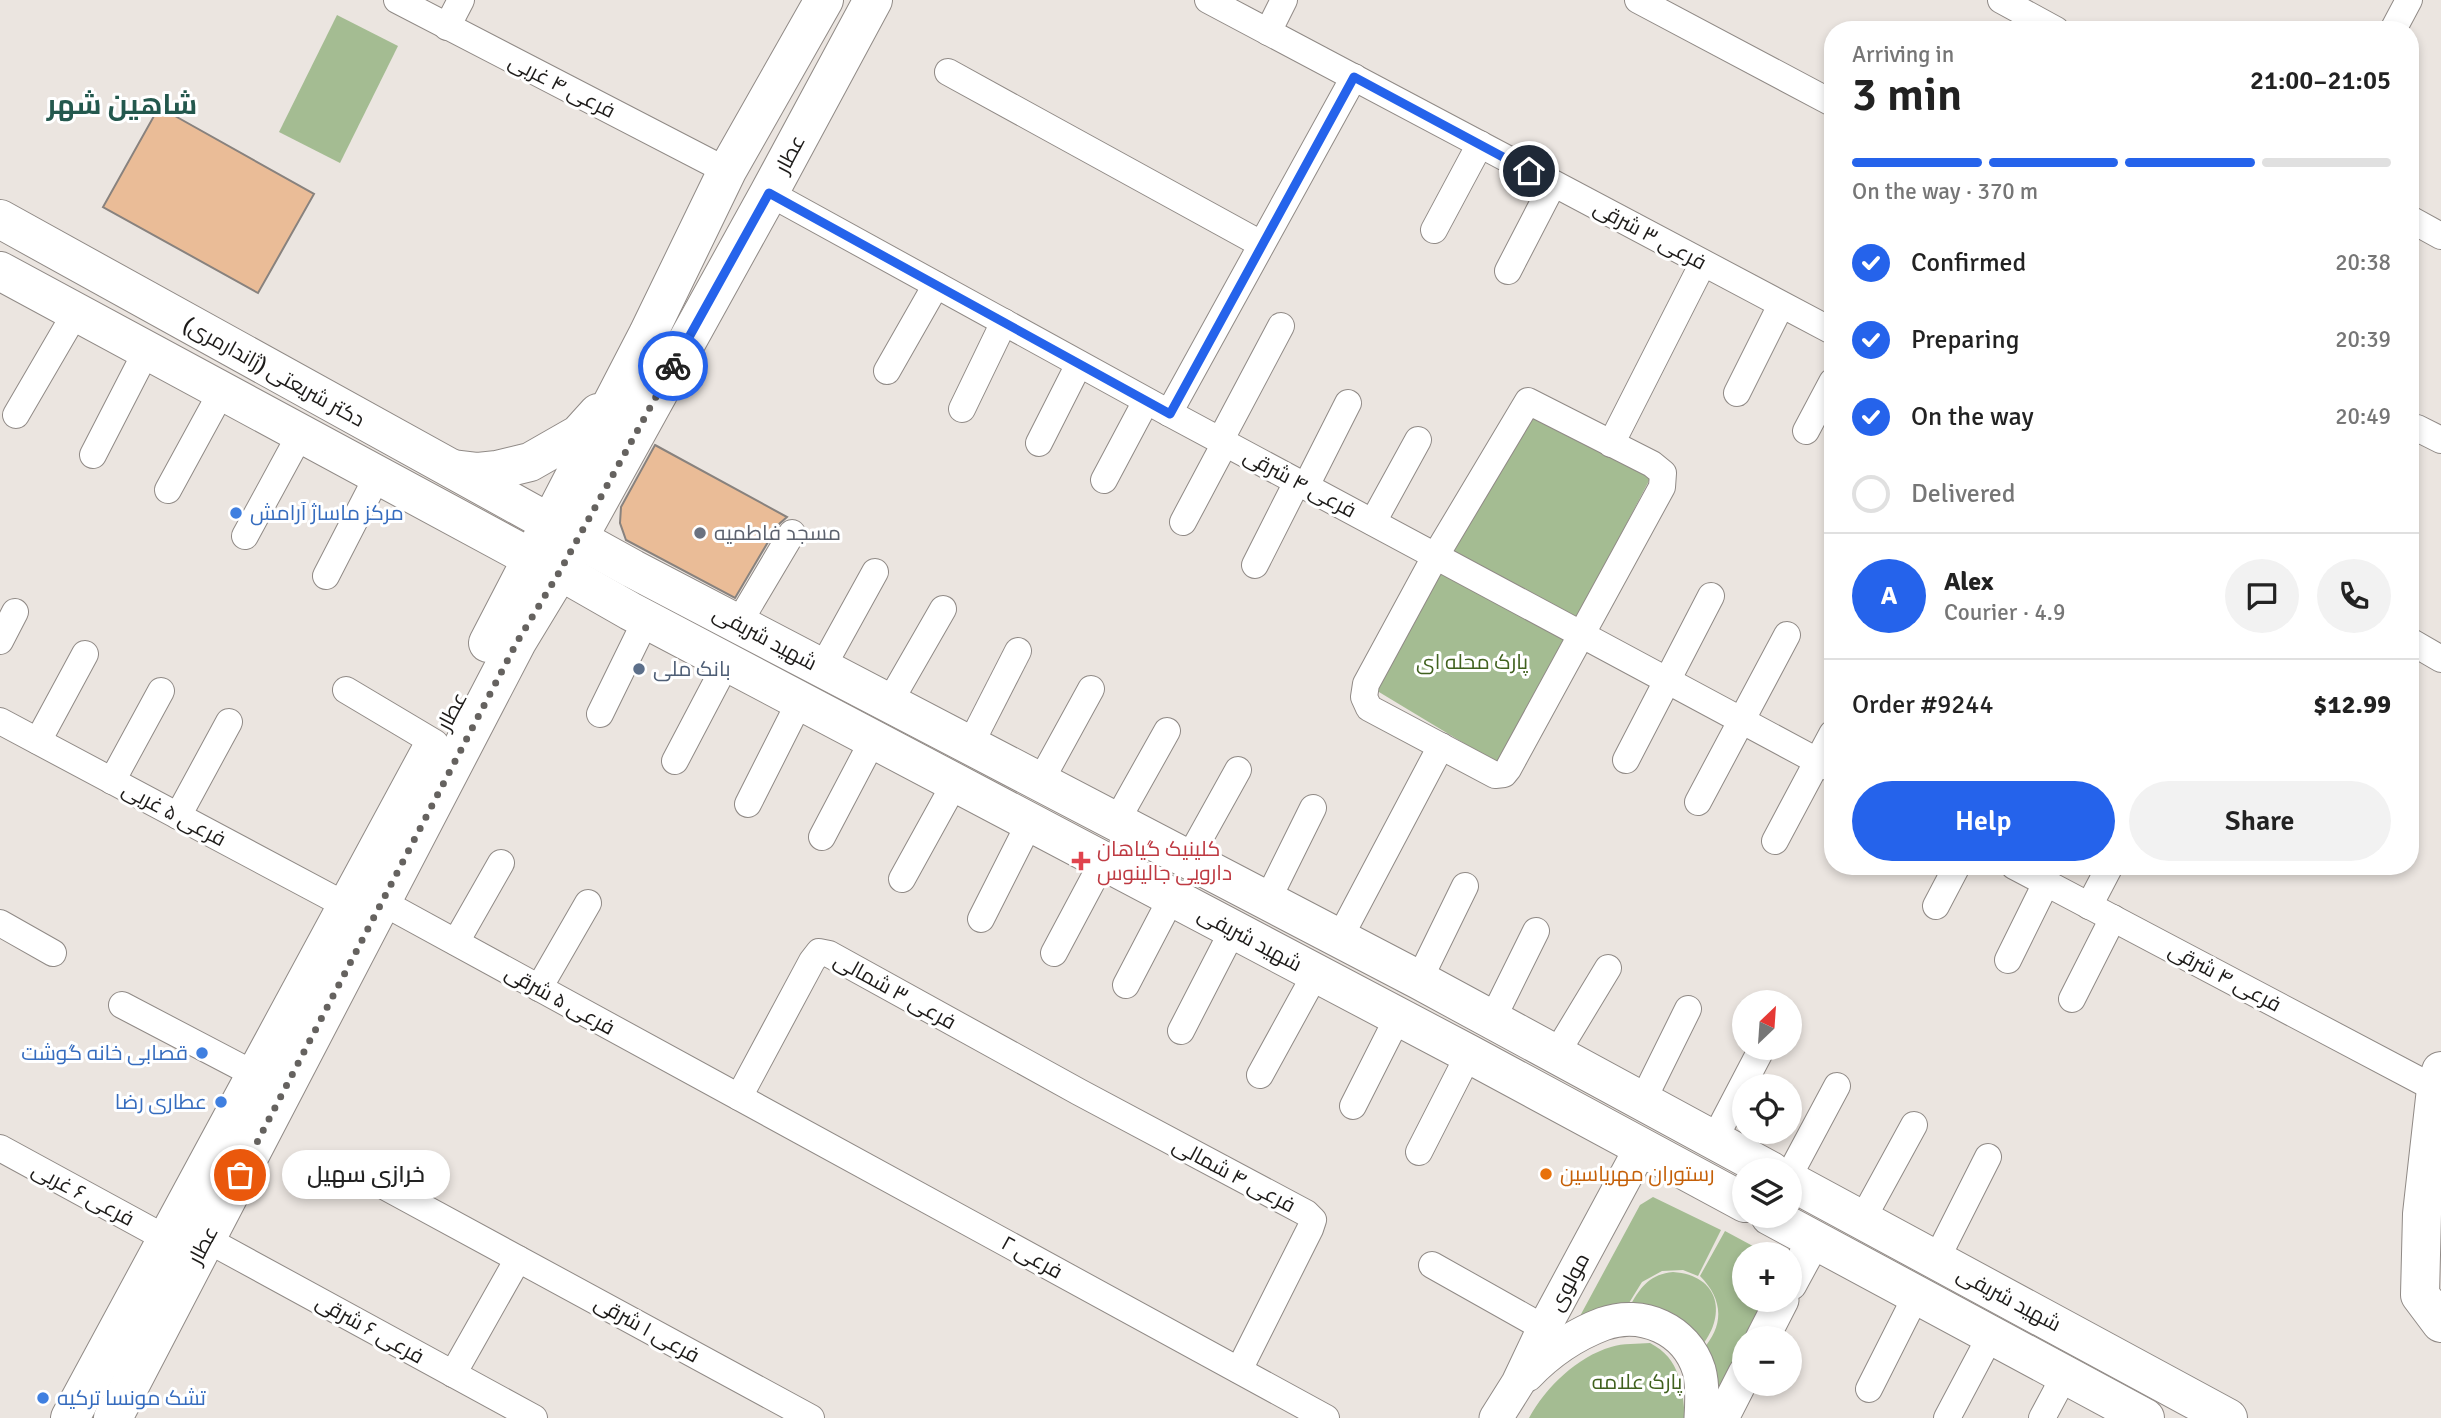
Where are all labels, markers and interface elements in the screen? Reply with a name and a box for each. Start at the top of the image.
text: Arriving in [1852,40,1954,69]
street label: فرعی ۴ غربی [504,48,620,124]
text: 21:00–21:05 [2250,65,2391,97]
text: 3 min [1852,67,1962,123]
district label: شاهین شهر [46,88,197,122]
street label: عطار [769,130,811,179]
pin [1499,141,1559,201]
icon: home [1510,152,1548,190]
text: On the way · 370 m [1852,177,2038,206]
street label: فرعی ۳ شرقی [1589,194,1711,276]
icon: check [1852,244,1890,282]
text: Confirmed [1911,247,2026,279]
text: 20:38 [2335,248,2391,277]
street label: دکتر شریعتی (ژاندارمری) [179,311,369,433]
icon: check [1852,321,1890,359]
text: Preparing [1911,324,2019,356]
text: 20:39 [2335,325,2391,354]
courier [638,331,708,401]
icon: bike [654,347,692,385]
icon: check [1852,398,1890,436]
text: On the way [1911,401,2034,433]
text: 20:49 [2335,402,2391,431]
street label: فرعی ۴ شرقی [1239,442,1361,524]
text: Delivered [1911,478,2016,510]
place label: مرکز ماساژ آرامش [250,500,404,526]
marker: مرکز ماساژ آرامش [228,505,244,521]
place label: مسجد فاطمیه [714,520,841,546]
marker: مسجد فاطمیه [692,525,708,541]
button: chat [2225,559,2299,633]
button: phone [2317,559,2391,633]
text: Alex [1944,566,1994,598]
text: A [1881,580,1897,612]
text: Courier · 4.9 [1944,598,2065,627]
street label: شهید شریفی [708,600,822,676]
park label: پارک محله ای [1416,649,1528,676]
place label: بانک ملی [653,656,731,682]
marker: بانک ملی [631,661,647,677]
street label: عطار [431,687,473,736]
text: Order #9244 [1852,689,1993,721]
text: $12.99 [2313,689,2391,721]
street label: فرعی ۵ غربی [118,776,230,852]
button: Help [1852,781,2115,861]
button: Share [2129,781,2391,861]
place label: کلینیک گیاهان دارویی جالینوس [1097,836,1232,886]
marker: کلینیک گیاهان دارویی جالینوس [1071,851,1091,871]
street label: شهید شریفی [1193,901,1307,977]
street label: فرعی ۴ شرقی [2164,936,2286,1018]
street label: فرعی ۳ شمالی [829,947,961,1035]
street label: فرعی ۵ شرقی [501,959,619,1041]
north arrow [1732,990,1802,1060]
map controls [1732,990,1802,1396]
place label: قصابی خانه گوشت [21,1040,188,1066]
marker: قصابی خانه گوشت [194,1045,210,1061]
button: locate [1732,1074,1802,1144]
place label: عطاری رضا [115,1089,207,1115]
marker: عطاری رضا [213,1094,229,1110]
street label: فرعی ۴ شمالی [1168,1132,1300,1218]
pin [210,1145,270,1205]
callout: خرازی سهیل [282,1150,450,1200]
street label: فرعی ۶ غربی [27,1156,139,1232]
icon: bag [221,1156,259,1194]
button: layers [1732,1158,1802,1228]
text: خرازی سهیل [307,1160,425,1189]
place label: رستوران مهریاسین [1560,1161,1715,1187]
marker: رستوران مهریاسین [1538,1166,1554,1182]
street label: عطار [182,1221,224,1270]
street label: فرعی ۲ [997,1230,1067,1284]
button: + [1732,1242,1802,1312]
street label: مولوی [1543,1248,1595,1316]
street label: شهید شریفی [1952,1261,2066,1337]
street label: فرعی ۶ شرقی [311,1289,429,1369]
street label: فرعی ۱ شرقی [590,1289,704,1369]
button: − [1732,1326,1802,1396]
park label: پارک علامه [1592,1369,1683,1396]
place label: تشک مونسا ترکیه [57,1385,206,1411]
marker: تشک مونسا ترکیه [35,1390,51,1406]

